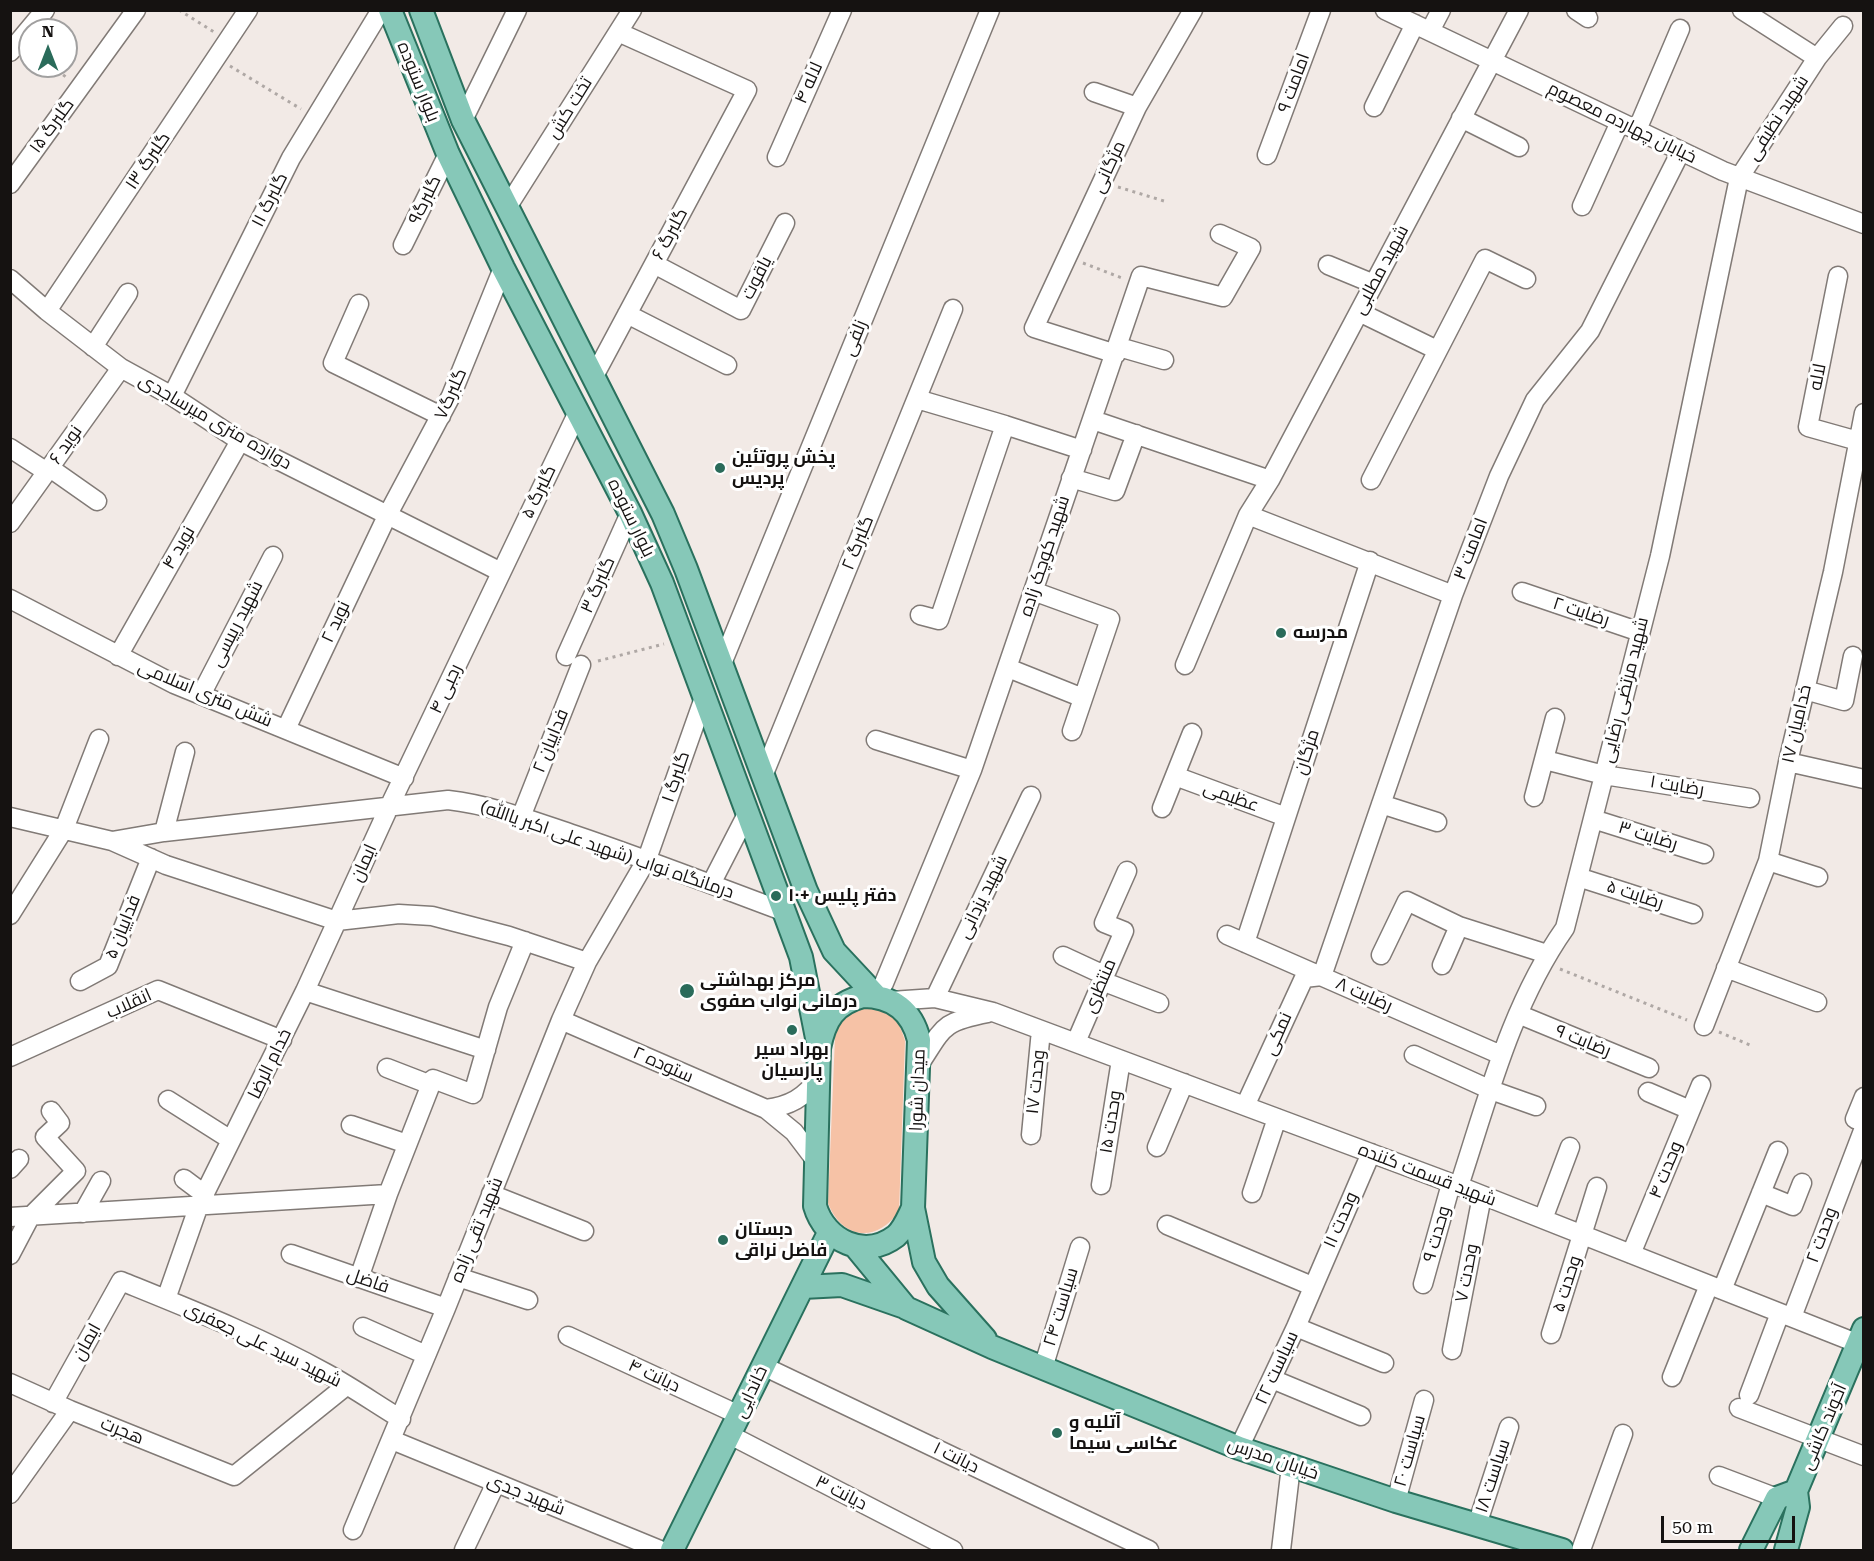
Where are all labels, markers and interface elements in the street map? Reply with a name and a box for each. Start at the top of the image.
north arrow [18,18,78,78]
text: N [42,22,54,41]
street label: بلوار ستوده [392,39,444,125]
street label: امامت ۹ [1273,50,1315,116]
street label: لاله ۴ [790,59,828,107]
street label: شهید نظیفی [1742,71,1814,165]
street label: تخت کش [543,73,597,143]
street label: خیابان چهارده معصوم [1544,78,1700,168]
street label: گلبرگ ۱۵ [25,94,79,158]
street label: گلبرگ ۱۳ [121,128,175,194]
street label: مژگانی [1088,137,1130,197]
street label: گلبرگ ۱۱ [247,169,293,231]
street label: گلبرگ۹ [404,172,446,228]
street label: گلبرگ ۶ [647,204,693,264]
street label: شهید مطلبی [1348,222,1414,318]
street label: یاقوت [737,253,777,303]
street label: زلفی [838,317,872,359]
street label: لاله [1805,362,1831,392]
street label: گلبرگ۷ [430,365,472,423]
street label: دوازده متری میرساجدی [135,369,295,475]
street label: نوید ۶ [45,421,87,469]
place label: پخش پروتئین پردیس [732,447,835,490]
marker: پخش پروتئین پردیس [713,461,727,475]
street label: گلبرگ ۵ [517,462,561,522]
street label: بلوار ستوده [603,475,659,561]
street label: شهید کوچک زاده [1015,493,1075,619]
street label: گلبرگ ۲ [837,513,879,573]
street label: امامت ۳ [1449,515,1493,583]
street label: نوید ۴ [158,523,200,573]
street label: گلبرگ ۳ [576,554,620,616]
street label: شهید رپیسی [206,577,268,671]
street label: رضایت ۲ [1550,593,1612,631]
street label: نوید ۲ [317,598,355,646]
street label: شهید مرتضی رضایی [1596,615,1654,765]
place label: مدرسه [1293,622,1348,644]
marker: مدرسه [1274,626,1288,640]
street label: شش متری اسلامی [134,656,276,732]
street label: رجبی ۴ [425,661,467,717]
street label: خدامیان ۱۷ [1777,683,1817,765]
street label: فداییان ۲ [528,706,574,776]
street label: مژگان [1290,727,1324,777]
street label: گلبرگ ۱ [657,749,695,805]
street label: رضایت ۱ [1648,771,1706,801]
street label: عظیمی [1200,777,1262,817]
street label: درمانگاه نواب (شهید علی اکبر یاالله) [477,796,737,904]
street label: رضایت ۳ [1616,817,1680,855]
street label: ایمان [346,841,382,885]
street label: شهید یزدانی [953,852,1013,942]
street label: رضایت ۵ [1604,876,1666,914]
place label: دفتر پلیس +۱۰ [788,885,897,907]
marker: دفتر پلیس +۱۰ [769,889,783,903]
street label: فداییان ۵ [100,892,146,962]
street label: منتظری [1079,955,1121,1017]
place label: مرکز بهداشتی درمانی نواب صفوی [700,970,857,1012]
street label: رضایت ۸ [1332,973,1396,1017]
marker: مرکز بهداشتی درمانی نواب صفوی [678,982,696,1000]
street label: انقلاب [103,984,155,1024]
street label: نمکی [1259,1009,1297,1059]
street label: رضایت ۹ [1552,1020,1614,1062]
marker: بهراد سیر پارسیان [785,1023,799,1037]
street label: خدام الرضا [244,1025,296,1103]
place label: بهراد سیر پارسیان [755,1039,829,1082]
street label: ستوده ۲ [629,1042,697,1088]
street label: میدان شورا [906,1048,930,1132]
street label: وحدت ۱۷ [1022,1049,1050,1115]
street label: وحدت ۱۵ [1095,1089,1127,1155]
street label: وحدت ۴ [1645,1138,1687,1202]
street label: شهید قسمت کننده [1355,1139,1499,1211]
street label: شهید تقی زاده [446,1174,508,1286]
street label: وحدت ۱۱ [1319,1189,1363,1251]
street label: وحدت ۹ [1419,1203,1455,1265]
street label: وحدت ۲ [1802,1204,1842,1266]
place label: دبستان فاضل نراقی [735,1219,827,1262]
marker: دبستان فاضل نراقی [716,1233,730,1247]
street label: وحدت ۷ [1451,1242,1483,1304]
street label: وحدت ۵ [1548,1253,1586,1315]
street label: فاضل [344,1264,392,1298]
street label: سیاست ۲۴ [1039,1265,1083,1349]
street label: شهید سید علی جعفری [181,1298,345,1392]
street label: ایمان [68,1320,106,1364]
street label: سیاست ۲۲ [1251,1328,1303,1408]
street label: دیانت ۴ [625,1355,683,1397]
street label: خاندایی [730,1362,772,1422]
street label: آخوند کاشی [1796,1381,1852,1473]
place label: آتلیه و عکاسی سیما [1069,1412,1178,1454]
street label: هجرت [97,1413,147,1449]
street label: سیاست ۲۰ [1389,1413,1431,1489]
marker: آتلیه و عکاسی سیما [1050,1426,1064,1440]
street label: خیابان مدرس [1225,1433,1321,1485]
street label: سیاست ۱۸ [1471,1436,1515,1516]
street label: دیانت ۱ [929,1438,983,1478]
street label: شهید جدی [484,1470,568,1520]
street label: دیانت ۳ [812,1471,870,1515]
scale bar [1664,1504,1798,1542]
text: 50 m [1672,1516,1713,1537]

